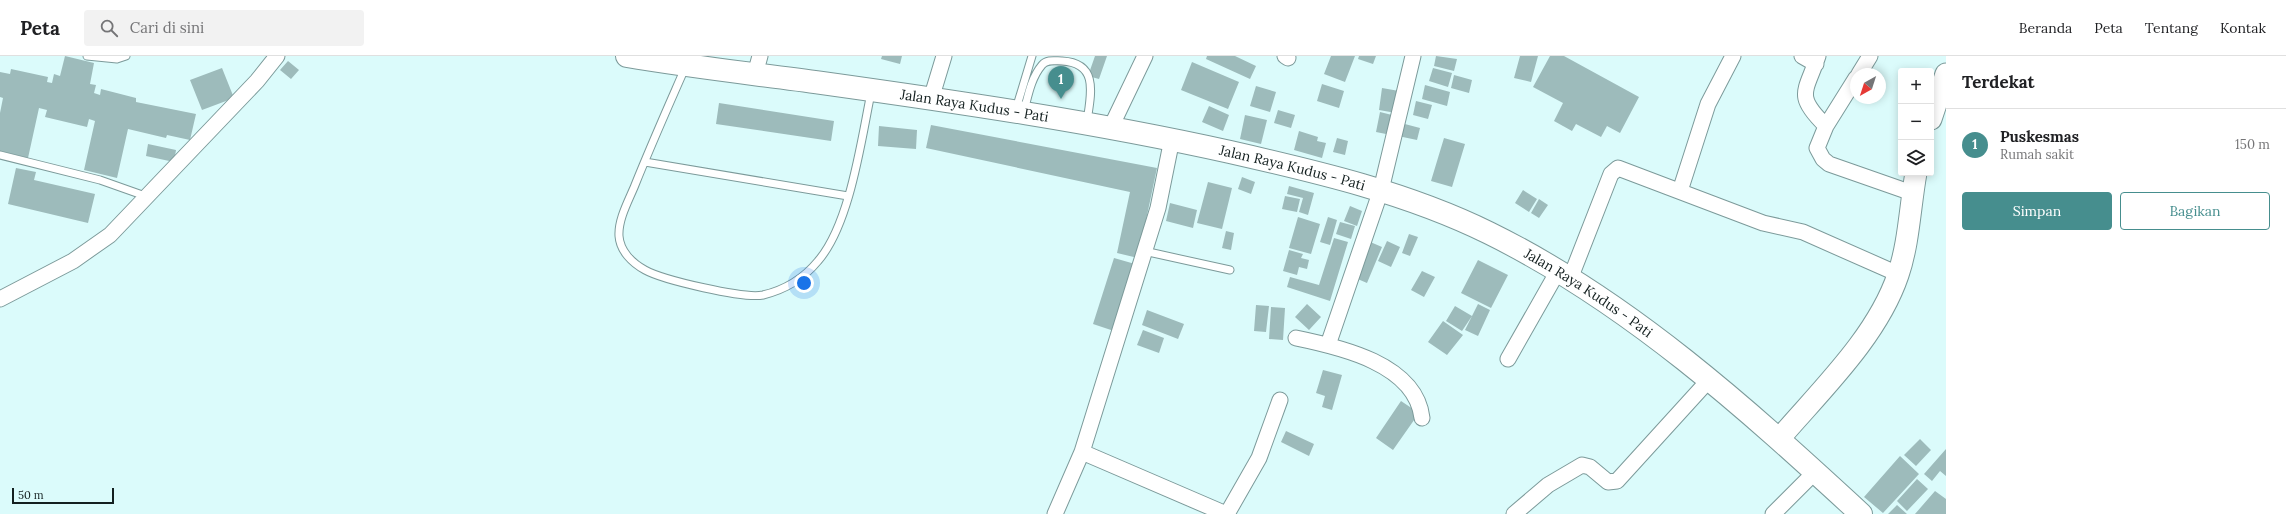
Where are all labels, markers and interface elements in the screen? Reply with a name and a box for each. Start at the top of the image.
search box [84,10,364,46]
text: Peta [20,16,60,40]
icon: search [98,17,120,39]
text: Cari di sini [130,18,204,37]
text: Beranda [2019,19,2072,37]
text: Peta [2094,19,2123,37]
text: Tentang [2145,19,2198,37]
text: Kontak [2220,19,2266,37]
pin: 1 [1048,66,1074,99]
north arrow [1850,68,1886,104]
map controls [1898,68,1934,176]
button: + [1898,68,1934,104]
text: Terdekat [1962,71,2035,93]
street label: Jalan Raya Kudus - Pati [898,85,1050,126]
button: − [1898,104,1934,140]
text: Puskesmas [2000,127,2079,146]
text: 1 [1972,136,1978,153]
text: 150 m [2235,136,2270,153]
button: layers [1898,140,1934,176]
street label: Jalan Raya Kudus - Pati [1217,141,1368,194]
text: Rumah sakit [2000,146,2074,163]
button: Simpan [1962,192,2112,230]
button: Bagikan [2120,192,2270,230]
street label: Jalan Raya Kudus - Pati [1520,244,1656,341]
your location [794,273,814,293]
scale bar [12,486,114,505]
text: 50 m [18,488,44,502]

